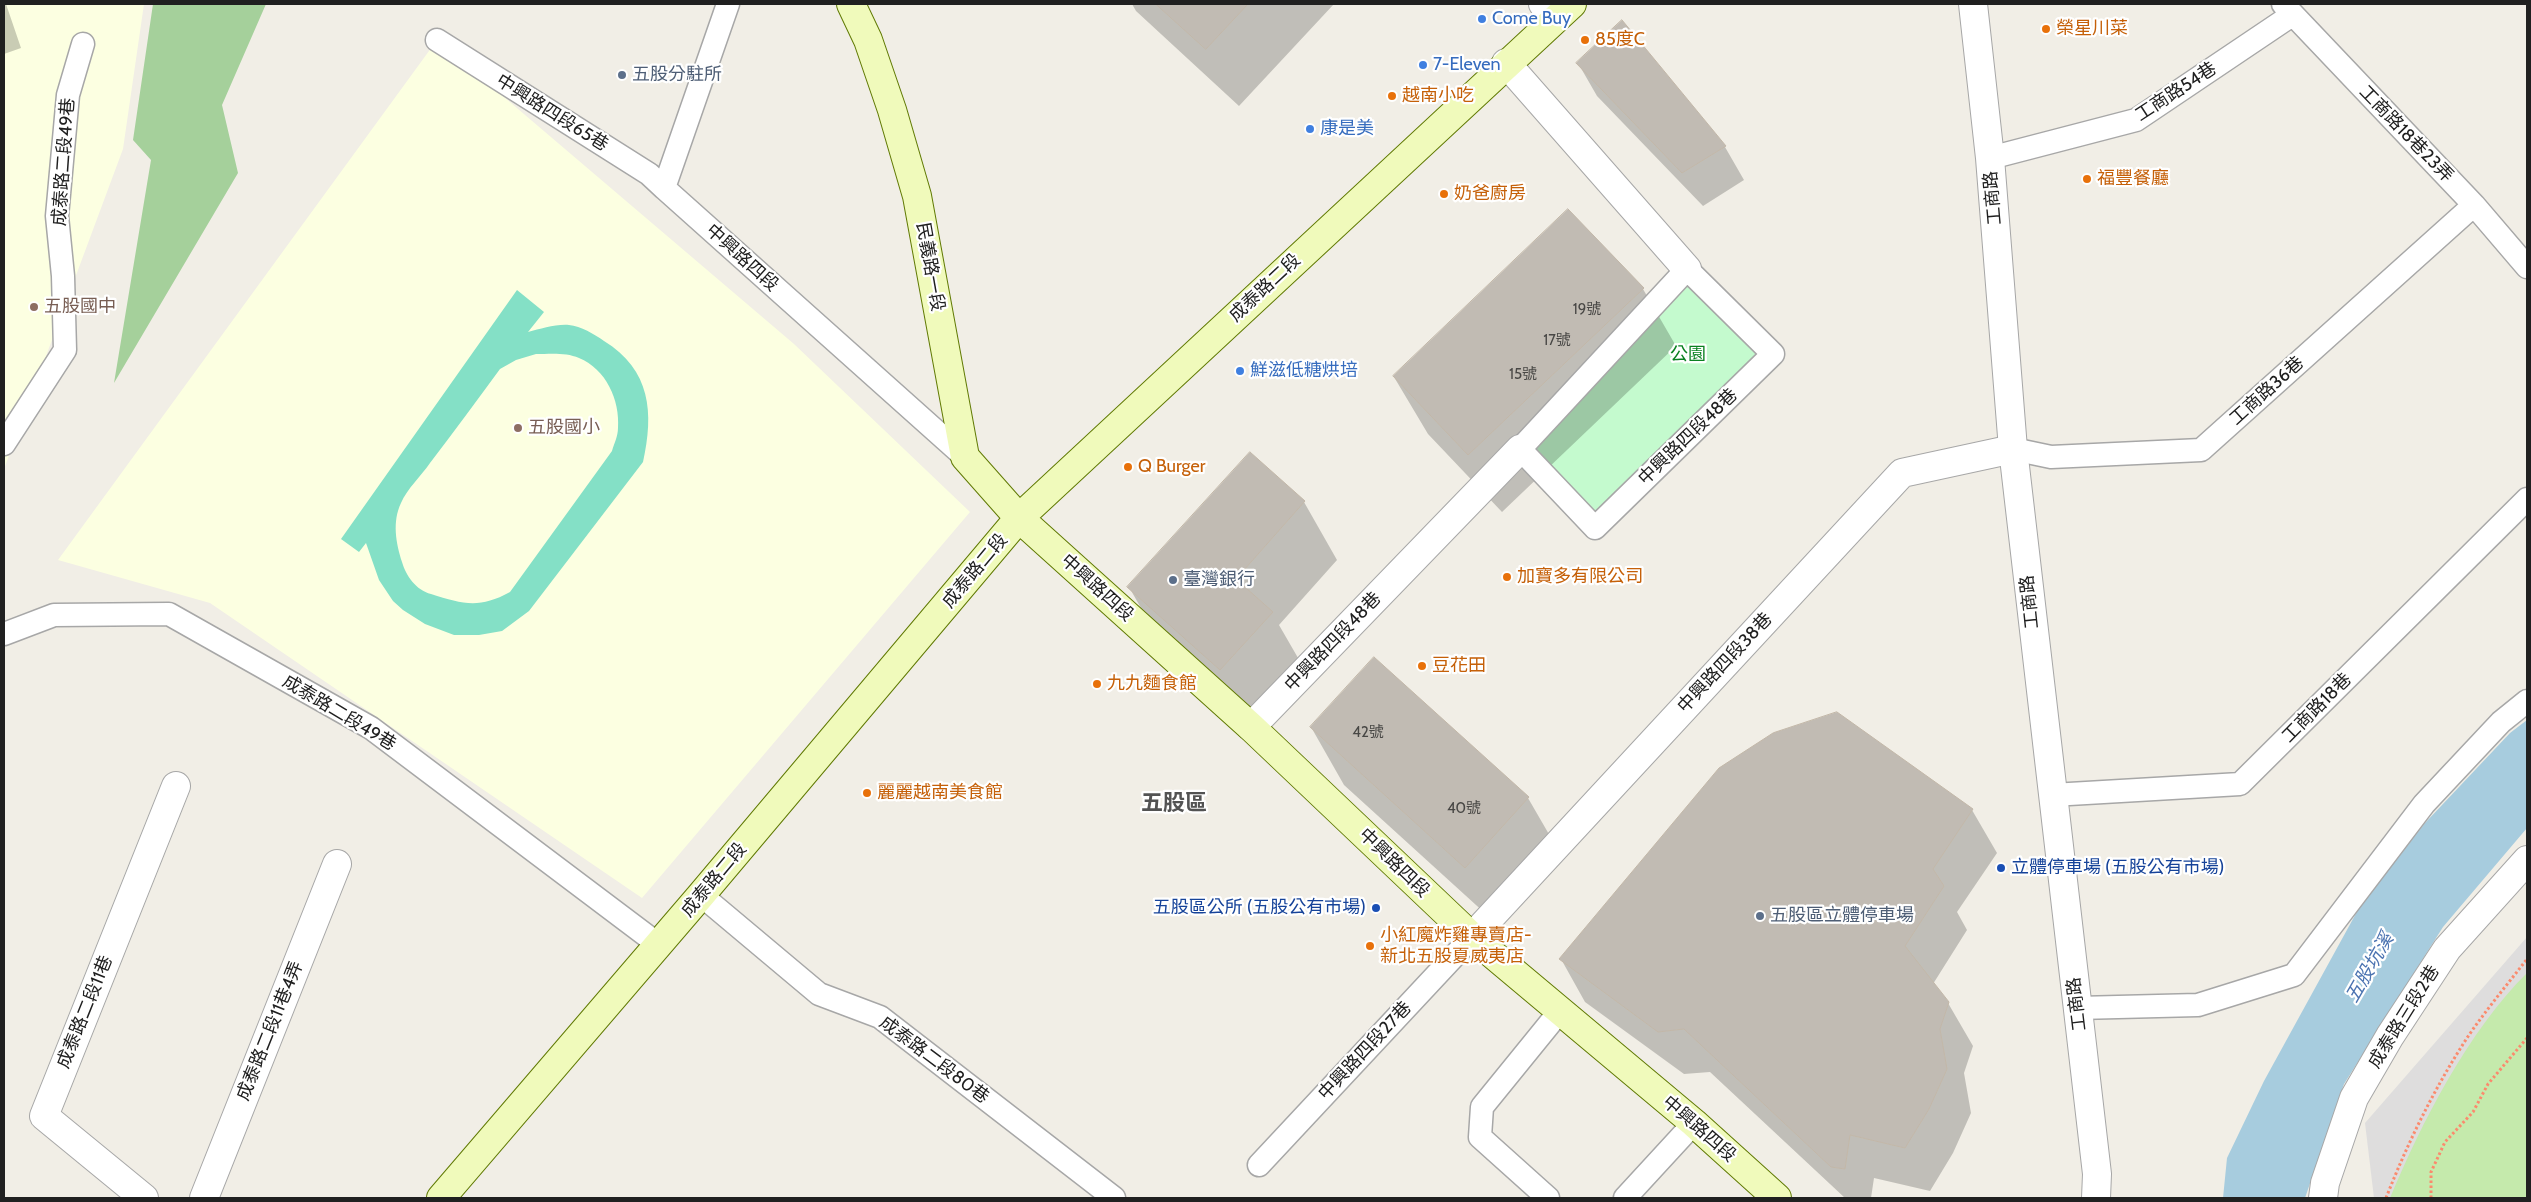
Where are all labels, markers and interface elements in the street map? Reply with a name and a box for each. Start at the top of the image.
place label: Come Buy [1492,8,1571,30]
marker: Come Buy [1476,13,1488,25]
place label: 榮星川菜 [2056,18,2128,40]
marker: 榮星川菜 [2040,23,2052,35]
place label: 85度C [1595,29,1645,51]
marker: 85度C [1579,34,1591,46]
place label: 7-Eleven [1433,54,1501,76]
street label: 工商路54巷 [2131,58,2221,126]
marker: 7-Eleven [1417,59,1429,71]
place label: 五股分駐所 [632,64,722,86]
marker: 五股分駐所 [616,69,628,81]
street label: 中興路四段65巷 [492,70,612,156]
street label: 工商路18巷23弄 [2354,81,2458,187]
place label: 越南小吃 [1402,85,1474,107]
marker: 越南小吃 [1386,90,1398,102]
street label: 成泰路二段49巷 [49,97,79,227]
place label: 康是美 [1320,118,1374,140]
marker: 康是美 [1304,123,1316,135]
place label: 福豐餐廳 [2097,168,2169,190]
street label: 工商路 [1980,170,2006,226]
marker: 福豐餐廳 [2081,173,2093,185]
place label: 奶爸廚房 [1454,183,1526,205]
marker: 奶爸廚房 [1438,188,1450,200]
street label: 中興路四段 [701,220,783,296]
street label: 民義路一段 [912,221,948,313]
street label: 成泰路二段 [1225,249,1305,327]
place label: 五股國中 [44,296,116,318]
marker: 五股國中 [28,301,40,313]
house number: 19號 [1573,301,1601,319]
house number: 17號 [1543,332,1571,350]
park label: 公園 [1670,344,1706,366]
street label: 工商路36巷 [2226,352,2308,430]
place label: 鮮滋低糖烘培 [1250,360,1358,382]
marker: 鮮滋低糖烘培 [1234,365,1246,377]
house number: 15號 [1509,366,1537,384]
street label: 中興路四段48巷 [1634,384,1742,490]
place label: 五股國小 [528,417,600,439]
marker: 五股國小 [512,422,524,434]
place label: Q Burger [1138,456,1205,478]
marker: Q Burger [1122,461,1134,473]
street label: 成泰路二段 [938,530,1012,612]
street label: 中興路四段 [1056,550,1138,626]
place label: 加寶多有限公司 [1517,566,1643,588]
place label: 臺灣銀行 [1183,569,1255,591]
marker: 加寶多有限公司 [1501,571,1513,583]
marker: 臺灣銀行 [1167,574,1179,586]
street label: 工商路 [2016,574,2044,630]
street label: 中興路四段48巷 [1280,588,1386,696]
street label: 中興路四段38巷 [1673,609,1777,717]
place label: 豆花田 [1432,655,1486,677]
marker: 豆花田 [1416,660,1428,672]
street label: 工商路18巷 [2278,669,2356,747]
street label: 成泰路二段49巷 [278,671,400,755]
place label: 九九麵食館 [1107,673,1197,695]
marker: 九九麵食館 [1091,678,1103,690]
house number: 42號 [1352,724,1384,742]
place label: 麗麗越南美食館 [877,782,1003,804]
marker: 麗麗越南美食館 [861,787,873,799]
district label: 五股區 [1141,791,1207,817]
house number: 40號 [1447,800,1481,818]
street label: 中興路四段 [1354,824,1434,902]
street label: 成泰路二段 [677,839,751,921]
place label: 立體停車場 (五股公有市場) [2011,857,2224,879]
marker: 立體停車場 (五股公有市場) [1995,862,2007,874]
place label: 五股區公所 (五股公有市場) [1153,897,1366,919]
marker: 五股區公所 (五股公有市場) [1370,902,1382,914]
place label: 五股區立體停車場 [1770,905,1914,927]
marker: 五股區立體停車場 [1754,910,1766,922]
place label: 小紅魔炸雞專賣店- 新北五股夏威夷店 [1380,925,1532,968]
water label: 五股坑溪 [2341,929,2399,1007]
marker: 小紅魔炸雞專賣店- 新北五股夏威夷店 [1364,940,1376,952]
street label: 成泰路二段11巷 [53,952,117,1072]
street label: 成泰路二段11巷4弄 [232,958,308,1104]
street label: 成泰路三段2巷 [2364,961,2444,1073]
street label: 工商路 [2063,976,2091,1032]
street label: 中興路四段27巷 [1314,997,1416,1105]
street label: 成泰路二段80巷 [875,1012,993,1108]
street label: 中興路四段 [1658,1091,1740,1167]

